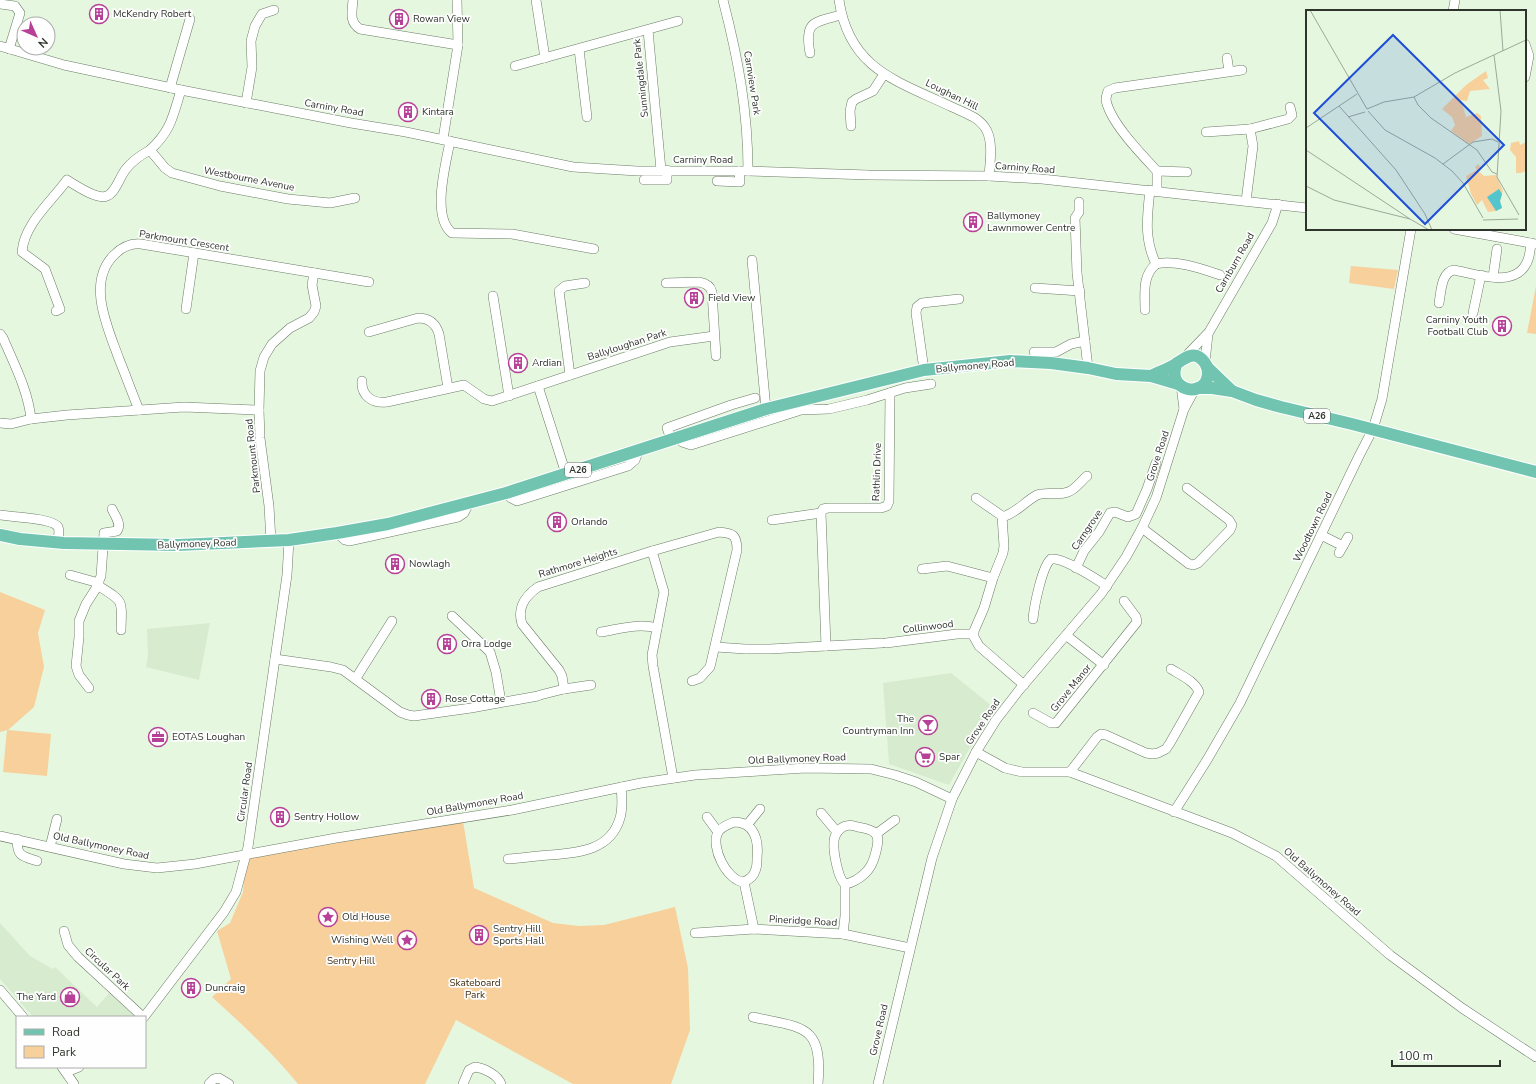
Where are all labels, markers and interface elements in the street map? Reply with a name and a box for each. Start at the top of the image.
building icon: McKendry Robert [88,3,110,25]
place label: McKendry Robert [113,7,192,21]
building icon: Rowan View [388,8,410,30]
inset map [1306,10,1526,230]
place label: Rowan View [413,12,470,26]
north arrow [16,16,56,56]
text: N [35,35,51,51]
street label: Sunningdale Park [630,37,652,118]
street label: Carnview Park [740,50,764,117]
street label: Loughan Hill [923,76,981,114]
street label: Carniny Road [303,96,365,120]
building icon: Kintara [397,101,419,123]
place label: Kintara [422,105,454,119]
street label: Carniny Road [673,153,733,167]
street label: Carniny Road [995,159,1056,177]
street label: Westbourne Avenue [202,163,296,195]
place label: Ballymoney Lawnmower Centre [987,209,1075,235]
building icon: Ballymoney Lawnmower Centre [962,211,984,233]
street label: Parkmount Crescent [138,227,230,255]
street label: Carnburn Road [1212,230,1258,296]
building icon: Field View [683,287,705,309]
place label: Field View [708,291,756,305]
place label: Carniny Youth Football Club [1426,313,1488,339]
building icon: Carniny Youth Football Club [1491,315,1513,337]
street label: Ballyloughan Park [586,325,669,364]
building icon: Ardian [507,352,529,374]
place label: Ardian [532,356,562,370]
street label: Ballymoney Road [935,356,1015,376]
road number: A26 [1304,409,1330,423]
street label: Parkmount Road [242,418,264,494]
street label: Grove Road [1143,429,1173,483]
street label: Rathlin Drive [869,443,885,501]
road number: A26 [565,463,591,477]
street label: Woodtown Road [1290,490,1336,564]
street label: Carngrove [1068,507,1106,553]
building icon: Orlando [546,511,568,533]
place label: Orlando [571,515,608,529]
street label: Ballymoney Road [157,536,237,552]
street label: Rathmore Heights [537,544,619,582]
building icon: Nowlagh [384,553,406,575]
place label: Nowlagh [409,557,450,571]
street label: Collinwood [902,617,954,637]
building icon: Orra Lodge [436,633,458,655]
place label: Orra Lodge [461,637,512,651]
street label: Grove Manor [1047,661,1095,715]
building icon: Rose Cottage [420,688,442,710]
place label: Rose Cottage [445,692,505,706]
street label: Grove Road [963,696,1004,748]
place label: The Countryman Inn [842,712,914,738]
bar icon: The Countryman Inn [917,714,939,736]
office icon: EOTAS Loughan [147,726,169,748]
place label: EOTAS Loughan [172,730,245,744]
supermarket icon: Spar [914,746,936,768]
street label: Old Ballymoney Road [748,750,846,768]
place label: Spar [939,750,960,764]
street label: Circular Road [234,761,256,823]
street label: Old Ballymoney Road [426,789,525,819]
building icon: Sentry Hollow [269,806,291,828]
place label: Sentry Hollow [294,810,360,824]
street label: Old Ballymoney Road [52,829,151,863]
street label: Old Ballymoney Road [1280,845,1364,920]
place icon: Old House [317,906,339,928]
place label: Old House [342,910,390,924]
street label: Pineridge Road [768,912,838,930]
place label: Sentry Hill Sports Hall [493,922,544,948]
building icon: Sentry Hill Sports Hall [468,924,490,946]
place icon: Wishing Well [396,929,418,951]
place label: Wishing Well [331,933,393,947]
street label: Circular Park [81,944,133,994]
park label: Sentry Hill [327,954,375,968]
park label: Skateboard Park [449,976,501,1002]
building icon: Duncraig [180,977,202,999]
place label: Duncraig [205,981,245,995]
shop icon: The Yard [59,986,81,1008]
place label: The Yard [17,990,56,1004]
street label: Grove Road [866,1003,892,1057]
legend [16,1016,146,1068]
text: Road [52,1024,80,1040]
scale bar [1392,1042,1500,1068]
text: Park [52,1044,77,1060]
text: 100 m [1398,1048,1433,1064]

